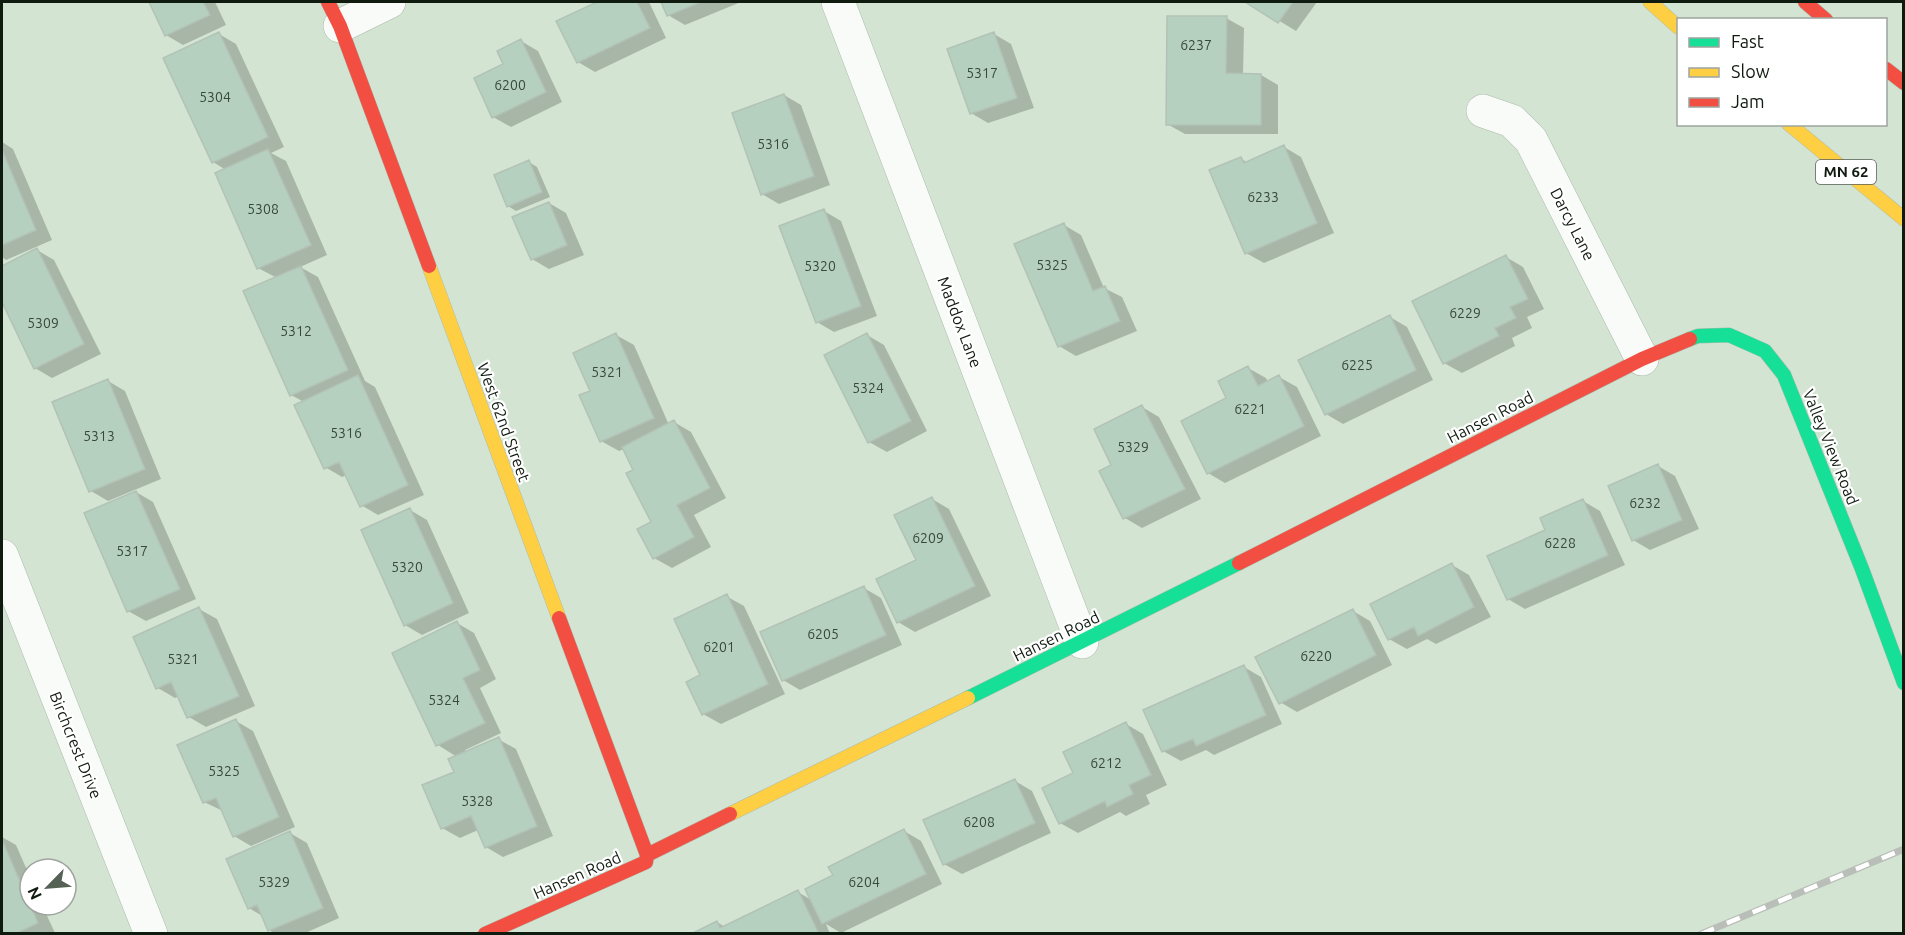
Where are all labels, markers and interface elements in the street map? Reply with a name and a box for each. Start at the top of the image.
legend [1677,18,1887,126]
text: Fast [1731,31,1764,51]
house number: 6237 [1180,37,1212,53]
text: Slow [1731,61,1770,81]
house number: 5317 [966,65,998,81]
house number: 6200 [494,77,526,93]
house number: 5304 [199,89,231,105]
text: Jam [1731,91,1765,111]
house number: 5316 [757,136,789,152]
road number: MN 62 [1816,160,1876,184]
street label: Darcy Lane [1547,185,1599,263]
house number: 6233 [1247,189,1279,205]
house number: 5308 [247,201,279,217]
house number: 5325 [1036,257,1068,273]
house number: 5320 [804,258,836,274]
street label: Maddox Lane [934,274,986,370]
house number: 6229 [1449,305,1481,321]
house number: 5309 [27,315,59,331]
house number: 5312 [280,323,312,339]
house number: 6225 [1341,357,1373,373]
street label: West 62nd Street [474,360,534,485]
house number: 5321 [591,364,623,380]
house number: 5324 [852,380,884,396]
street label: Valley View Road [1800,387,1862,507]
street label: Hansen Road [1444,388,1536,446]
house number: 6221 [1234,401,1266,417]
house number: 5316 [330,425,362,441]
house number: 5313 [83,428,115,444]
house number: 5329 [1117,439,1149,455]
house number: 6232 [1629,495,1661,511]
house number: 6209 [912,530,944,546]
house number: 6228 [1544,535,1576,551]
house number: 5317 [116,543,148,559]
house number: 5320 [391,559,423,575]
street label: Hansen Road [1010,607,1102,665]
house number: 6205 [807,626,839,642]
house number: 6201 [703,639,735,655]
house number: 6220 [1300,648,1332,664]
house number: 5321 [167,651,199,667]
street label: Birchcrest Drive [46,689,106,801]
house number: 5324 [428,692,460,708]
house number: 6212 [1090,755,1122,771]
house number: 5325 [208,763,240,779]
house number: 5328 [461,793,493,809]
house number: 6208 [963,814,995,830]
street label: Hansen Road [530,848,624,902]
north arrow [18,857,78,917]
house number: 5329 [258,874,290,890]
house number: 6204 [848,874,880,890]
text: N [24,884,45,903]

